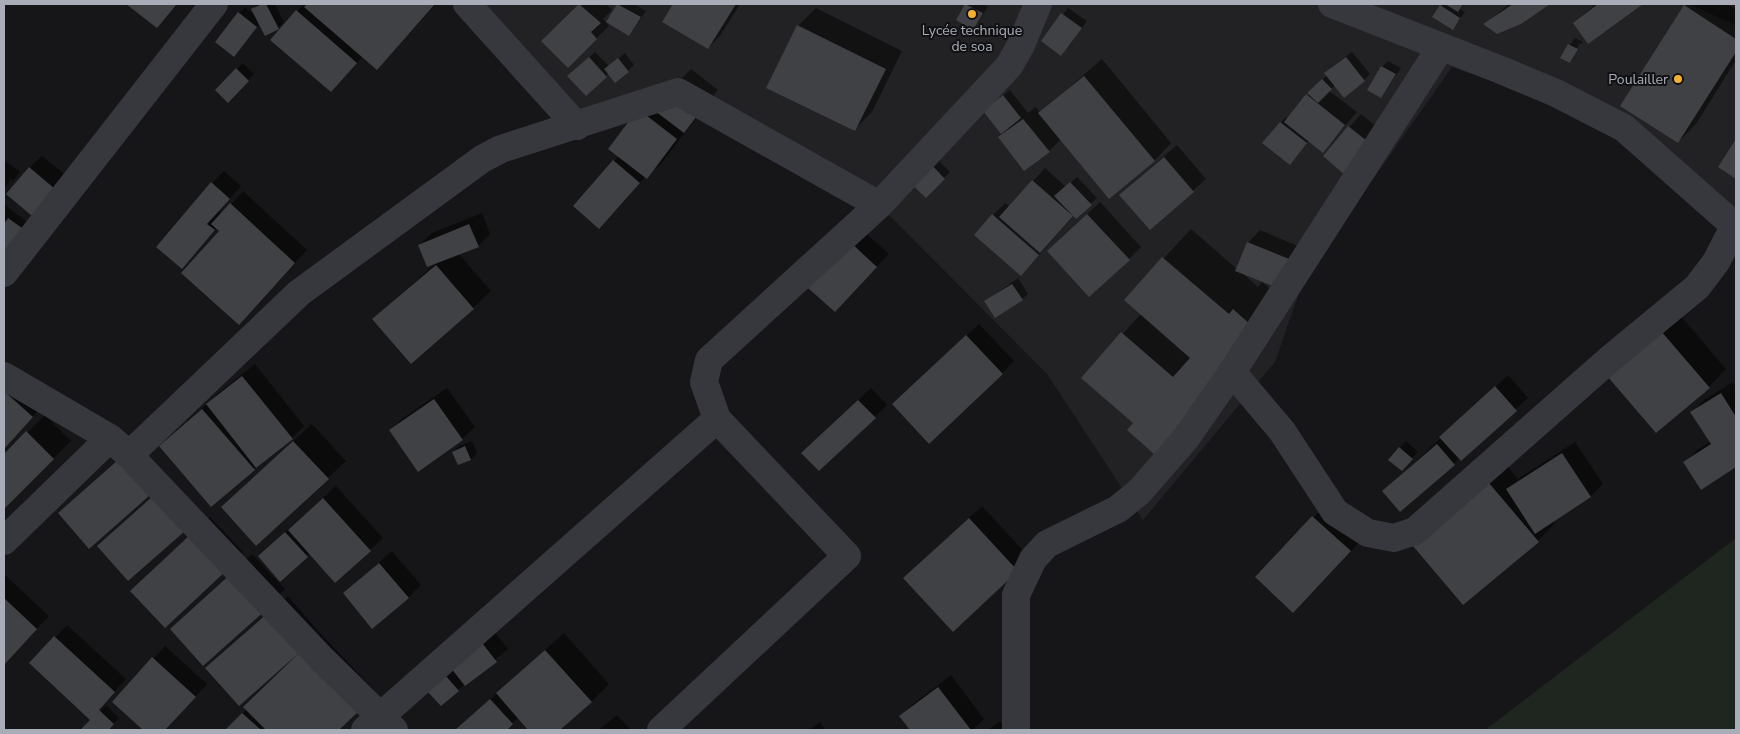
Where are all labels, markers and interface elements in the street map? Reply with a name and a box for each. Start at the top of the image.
marker: Lycée technique de soa [966,8,978,20]
place label: Lycée technique de soa [922,21,1022,56]
place label: Poulailler [1608,70,1668,89]
marker: Poulailler [1672,73,1684,85]

